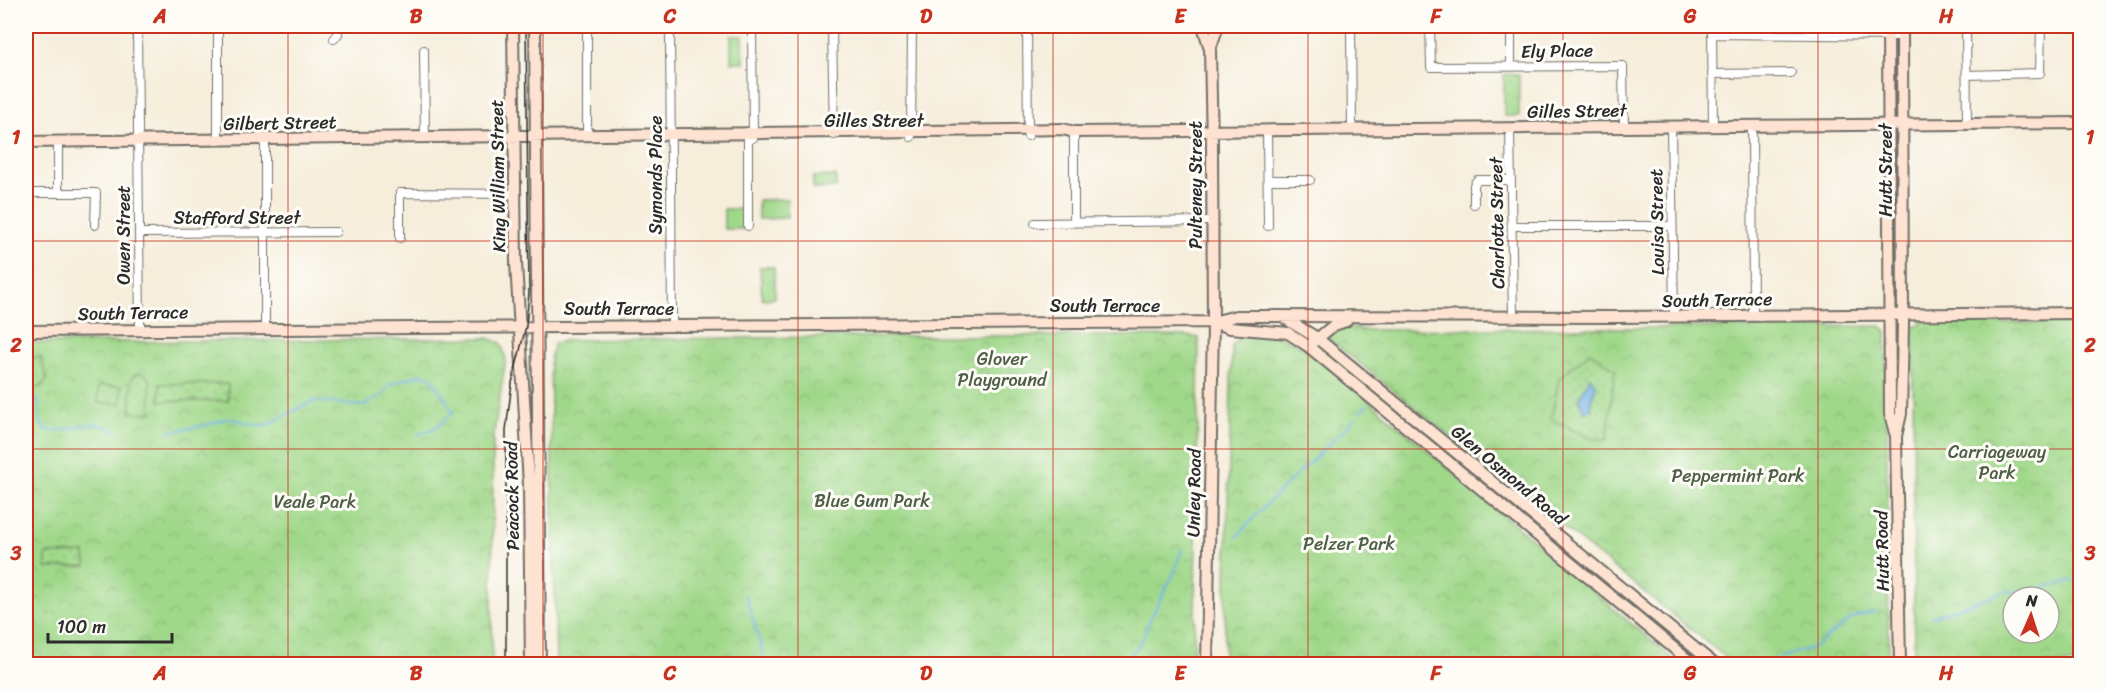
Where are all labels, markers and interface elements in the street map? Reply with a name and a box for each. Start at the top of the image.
text: A [152,0,167,34]
text: B [410,0,423,34]
text: C [663,0,677,34]
text: D [920,0,933,34]
text: E [1174,0,1187,34]
text: F [1430,0,1443,34]
text: G [1683,0,1697,34]
text: H [1938,0,1954,34]
street label: Ely Place [1520,34,1594,68]
street label: Gilles Street [1527,94,1628,128]
street label: King William Street [481,99,515,253]
street label: Gilles Street [824,105,924,137]
street label: Gilbert Street [223,106,337,140]
street label: Symonds Place [640,115,672,235]
text: 1 [12,120,21,155]
text: 1 [2086,120,2095,155]
street label: Pulteney Street [1180,121,1212,249]
street label: Hutt Street [1870,122,1902,217]
street label: Charlotte Street [1480,156,1514,289]
street label: Louisa Street [1640,168,1674,275]
street label: Owen Street [108,185,140,285]
street label: Stafford Street [173,202,301,234]
street label: South Terrace [1661,283,1773,317]
street label: South Terrace [1050,290,1160,322]
street label: South Terrace [564,293,674,325]
street label: South Terrace [77,296,189,330]
text: 2 [9,328,22,363]
text: 2 [2083,328,2096,363]
park label: Glover Playground [958,343,1048,396]
street label: Glen Osmond Road [1443,416,1576,535]
park label: Carriageway Park [1948,436,2047,489]
street label: Peacock Road [495,440,529,551]
street label: Unley Road [1177,447,1211,538]
park label: Peppermint Park [1671,460,1805,492]
park label: Blue Gum Park [814,485,930,517]
park label: Veale Park [274,486,356,518]
street label: Hutt Road [1865,509,1899,592]
park label: Pelzer Park [1303,528,1395,560]
text: 3 [10,536,22,571]
text: 3 [2084,536,2096,571]
north arrow [2001,585,2061,645]
text: N [2024,586,2039,615]
scale bar [48,606,172,644]
text: 100 m [57,611,106,643]
text: A [152,656,167,690]
text: B [410,656,423,690]
text: C [663,656,677,690]
text: D [920,656,933,690]
text: E [1174,656,1187,690]
text: F [1430,656,1443,690]
text: G [1683,656,1697,690]
text: H [1938,656,1954,690]

